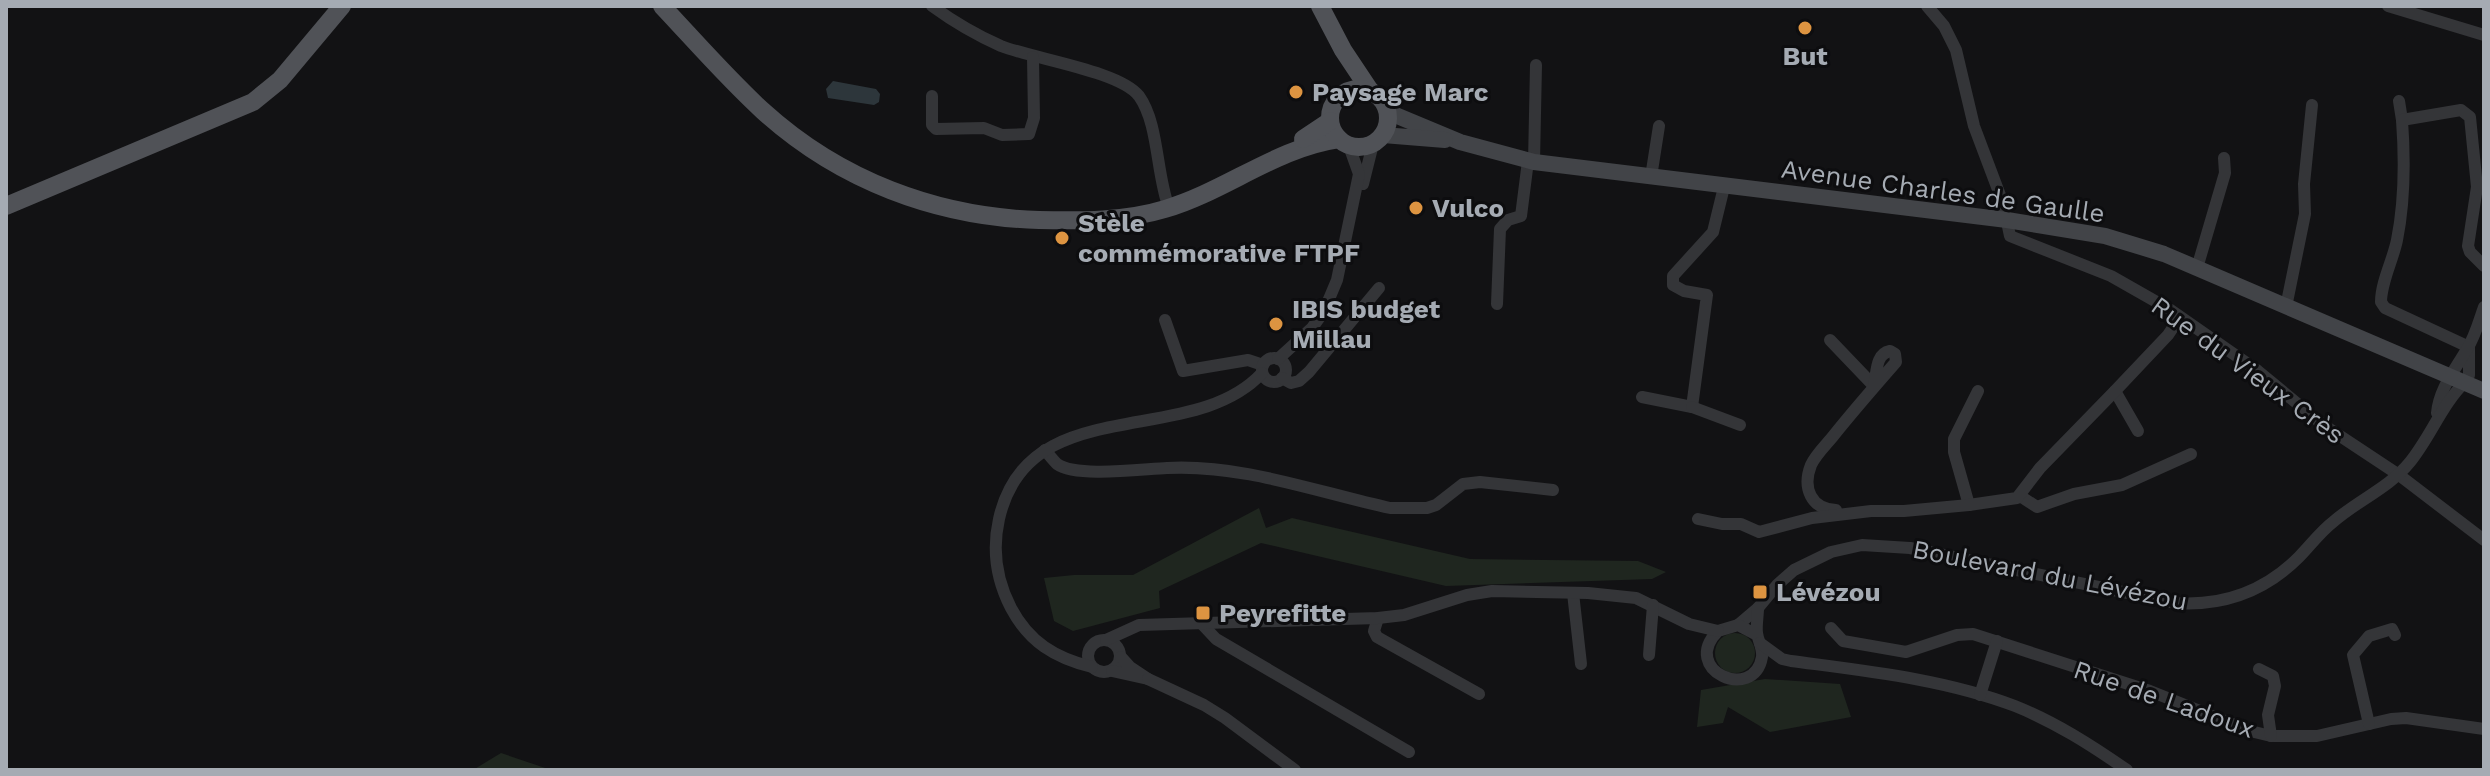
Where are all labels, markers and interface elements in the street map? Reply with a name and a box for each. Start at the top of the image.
marker: But [1796,19,1814,37]
place label: But [1782,41,1828,71]
place label: Paysage Marc [1312,77,1489,107]
marker: Paysage Marc [1287,83,1305,101]
street label: Avenue Charles de Gaulle [1779,153,2107,229]
place label: Vulco [1432,193,1504,223]
marker: Vulco [1407,199,1425,217]
place label: Stèle commémorative FTPF [1078,208,1360,268]
marker: Stèle commémorative FTPF [1053,229,1071,247]
street label: Rue du Vieux Crès [2146,290,2350,450]
place label: IBIS budget Millau [1292,294,1441,354]
marker: IBIS budget Millau [1267,315,1285,333]
street label: Boulevard du Lévézou [1910,534,2190,616]
place label: Lévézou [1776,577,1881,607]
marker: Lévézou [1751,583,1769,601]
place label: Peyrefitte [1219,598,1346,628]
marker: Peyrefitte [1194,604,1212,622]
street label: Rue de Ladoux [2070,654,2258,744]

